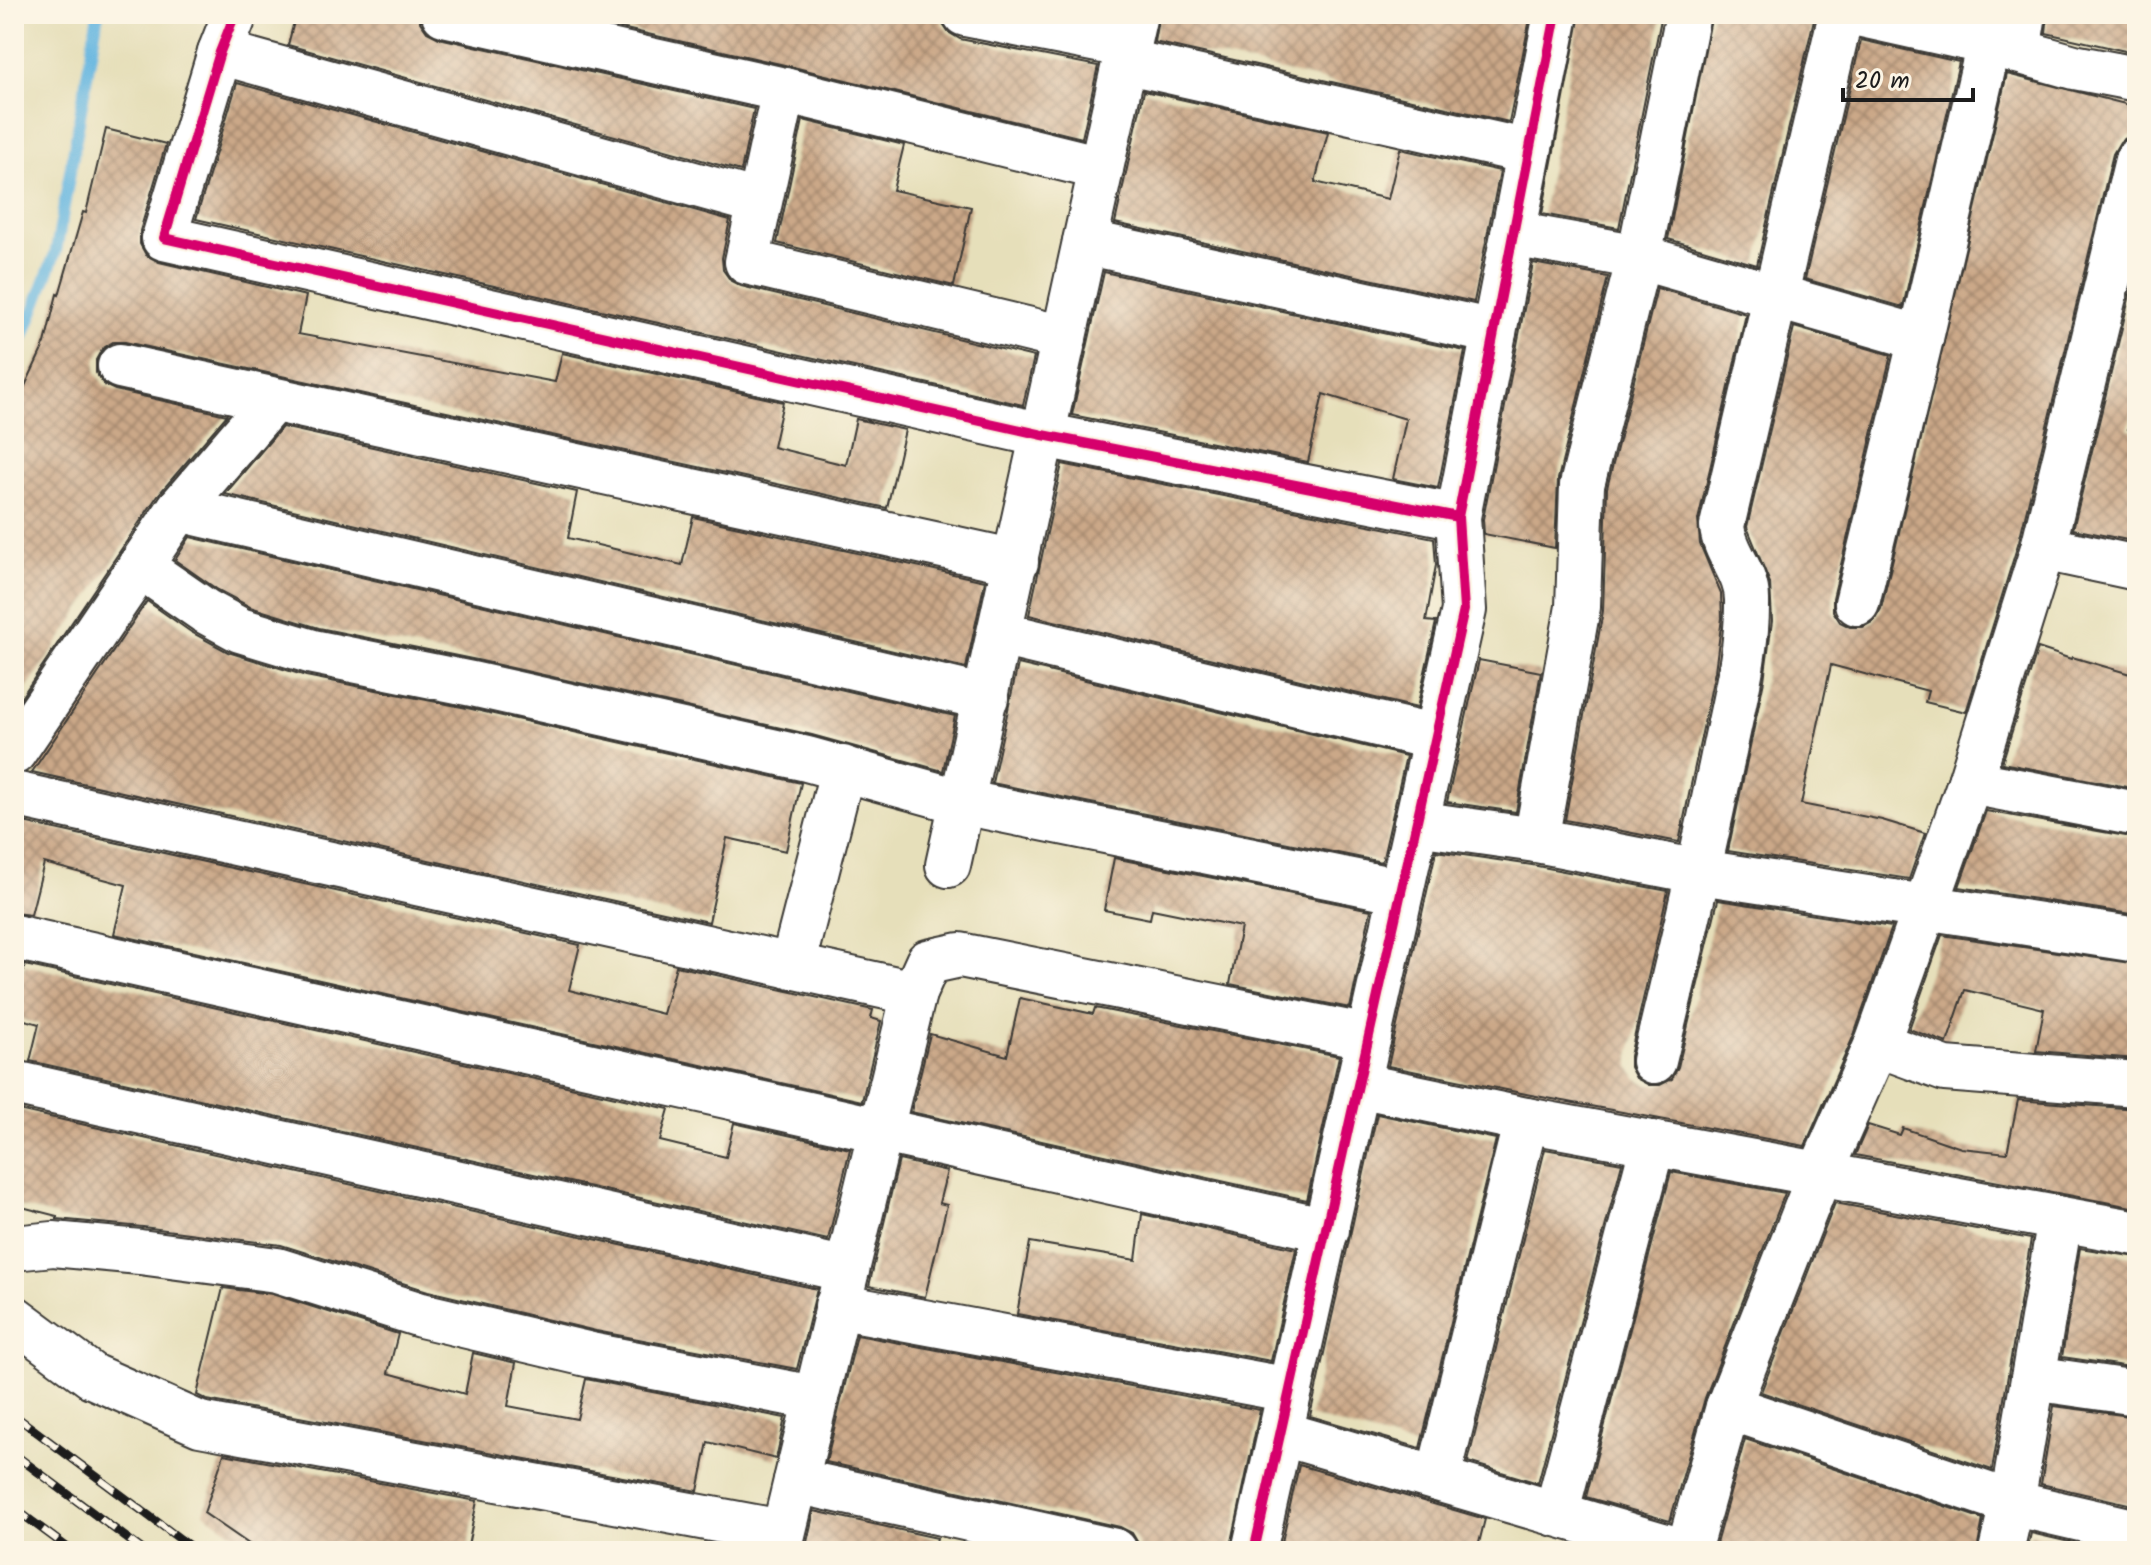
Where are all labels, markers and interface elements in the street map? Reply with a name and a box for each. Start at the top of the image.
scale bar [1843,52,1973,102]
text: 20 m [1855,62,1910,101]

